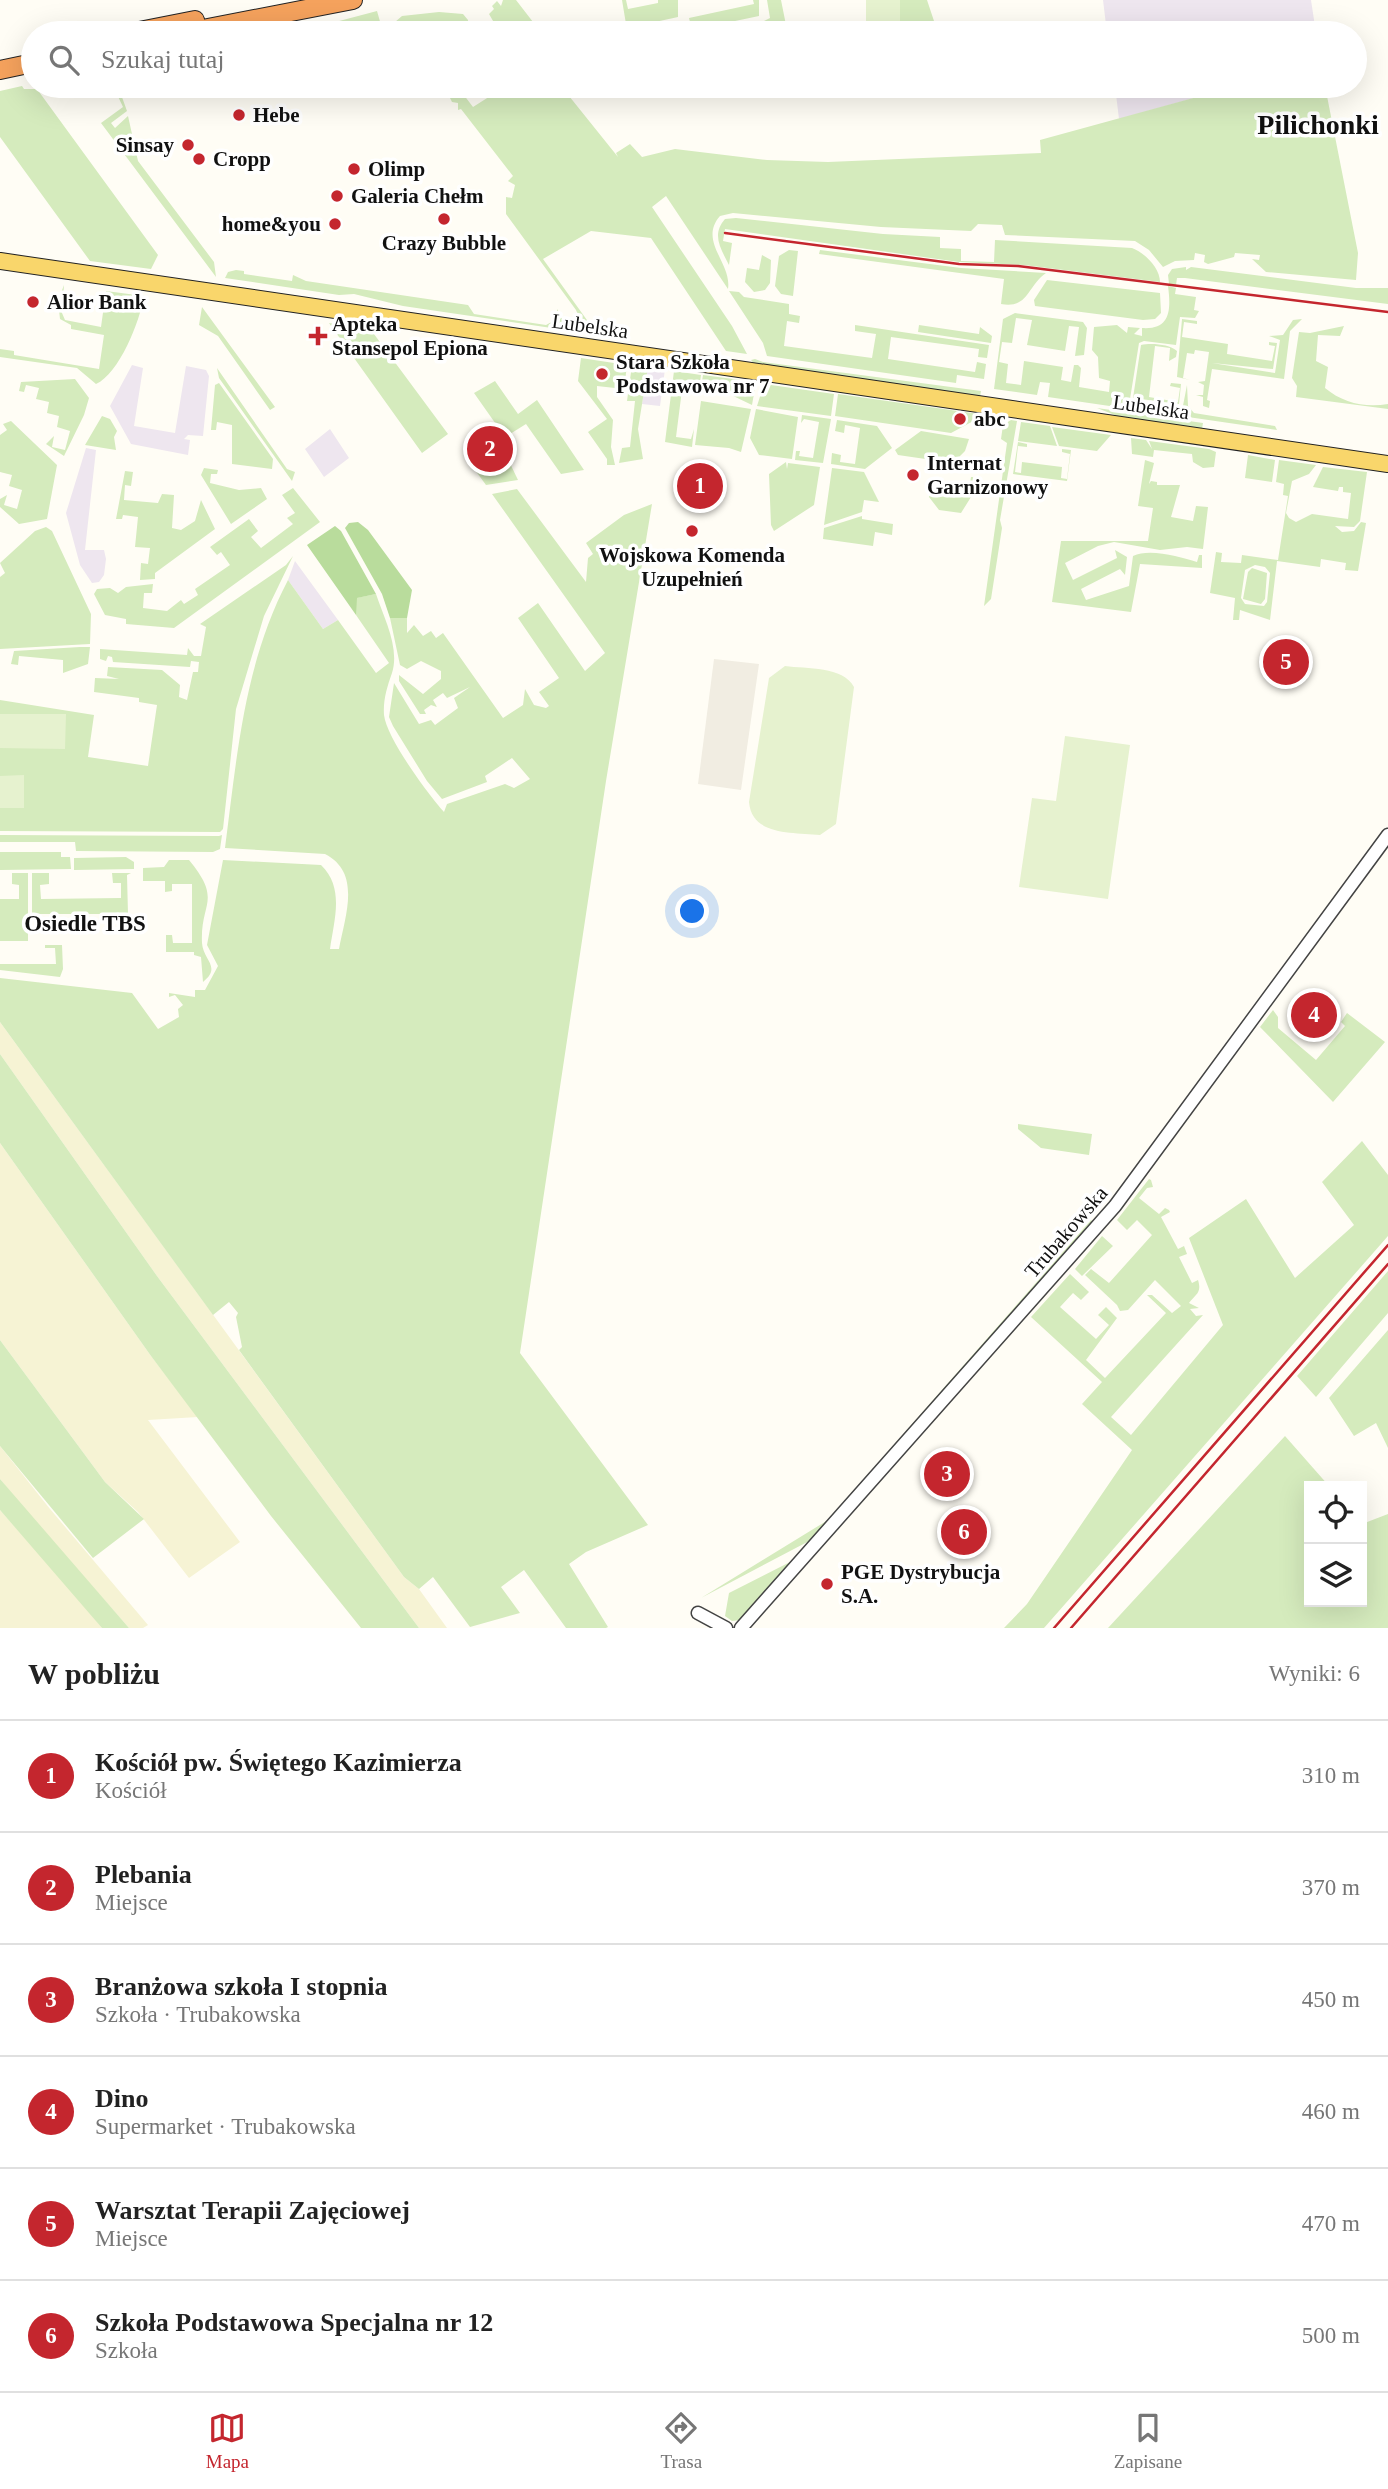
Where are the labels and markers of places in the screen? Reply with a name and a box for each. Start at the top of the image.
place label: Hebe [253,103,300,127]
marker: Hebe [231,107,247,123]
place label: Sinsay [116,133,174,157]
marker: Sinsay [180,137,196,153]
place label: Cropp [213,147,271,171]
marker: Cropp [191,151,207,167]
place label: Olimp [368,157,425,181]
marker: Olimp [346,161,362,177]
place label: Galeria Chełm [351,184,484,208]
marker: Galeria Chełm [329,188,345,204]
marker: Crazy Bubble [436,211,452,227]
place label: home&you [222,212,321,236]
marker: home&you [327,216,343,232]
place label: Crazy Bubble [382,231,506,255]
place label: Alior Bank [47,290,147,314]
marker: Alior Bank [25,294,41,310]
place label: Apteka Stansepol Epiona [332,312,488,360]
marker: Apteka Stansepol Epiona [310,328,326,344]
place label: Stara Szkoła Podstawowa nr 7 [616,350,770,398]
marker: Stara Szkoła Podstawowa nr 7 [594,366,610,382]
place label: abc [974,407,1006,431]
marker: abc [952,411,968,427]
pin: 2 [467,423,513,475]
place label: Internat Garnizonowy [927,451,1049,499]
pin: 1 [677,460,723,512]
marker: Internat Garnizonowy [905,467,921,483]
marker: Wojskowa Komenda Uzupełnień [684,523,700,539]
place label: Wojskowa Komenda Uzupełnień [599,543,786,591]
pin: 5 [1263,636,1309,688]
pin: 4 [1291,989,1337,1041]
pin: 3 [924,1448,970,1500]
pin: 6 [941,1506,987,1558]
place label: PGE Dystrybucja S.A. [841,1560,1001,1608]
marker: PGE Dystrybucja S.A. [819,1576,835,1592]

